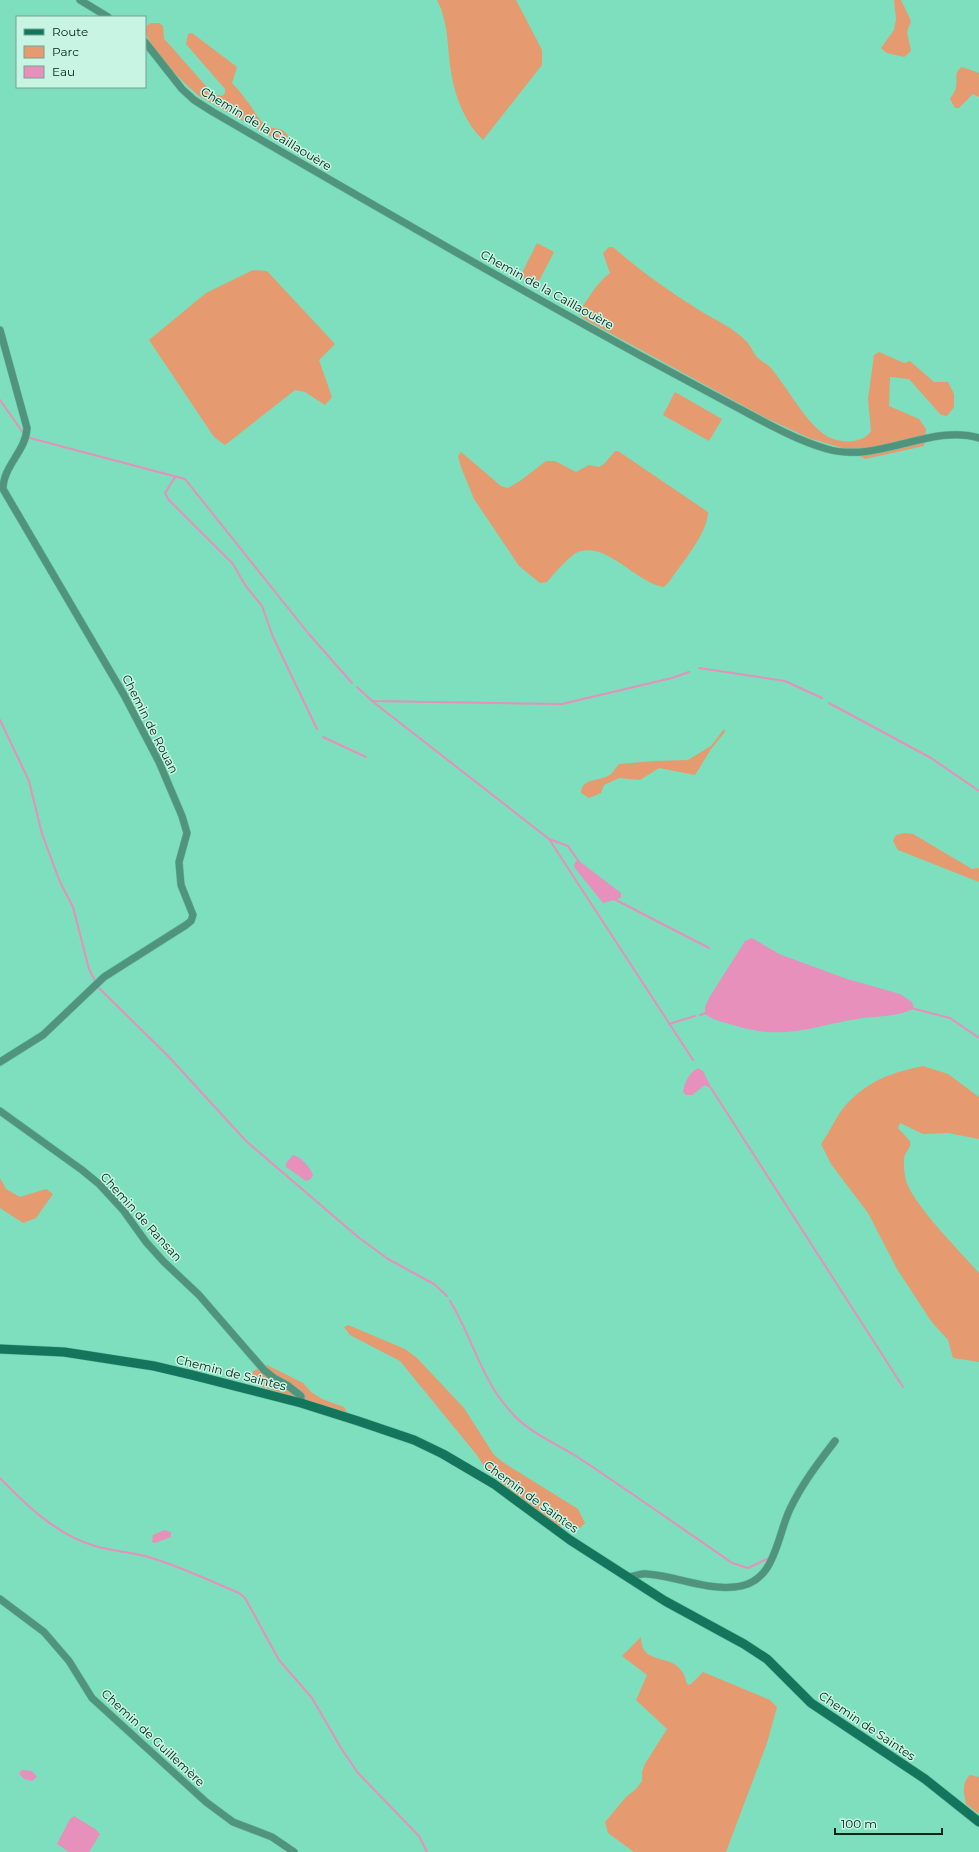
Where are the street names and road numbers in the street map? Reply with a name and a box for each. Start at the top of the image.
street label: Chemin de la Caillaouère [198,83,334,174]
street label: Chemin de la Caillaouère [478,247,617,333]
street label: Chemin de Rouan [119,672,182,776]
street label: Chemin de Ransan [97,1169,185,1264]
street label: Chemin de Saintes [174,1352,288,1394]
street label: Chemin de Saintes [481,1457,582,1536]
street label: Chemin de Guillemère [99,1686,208,1789]
street label: Chemin de Saintes [816,1688,918,1764]

